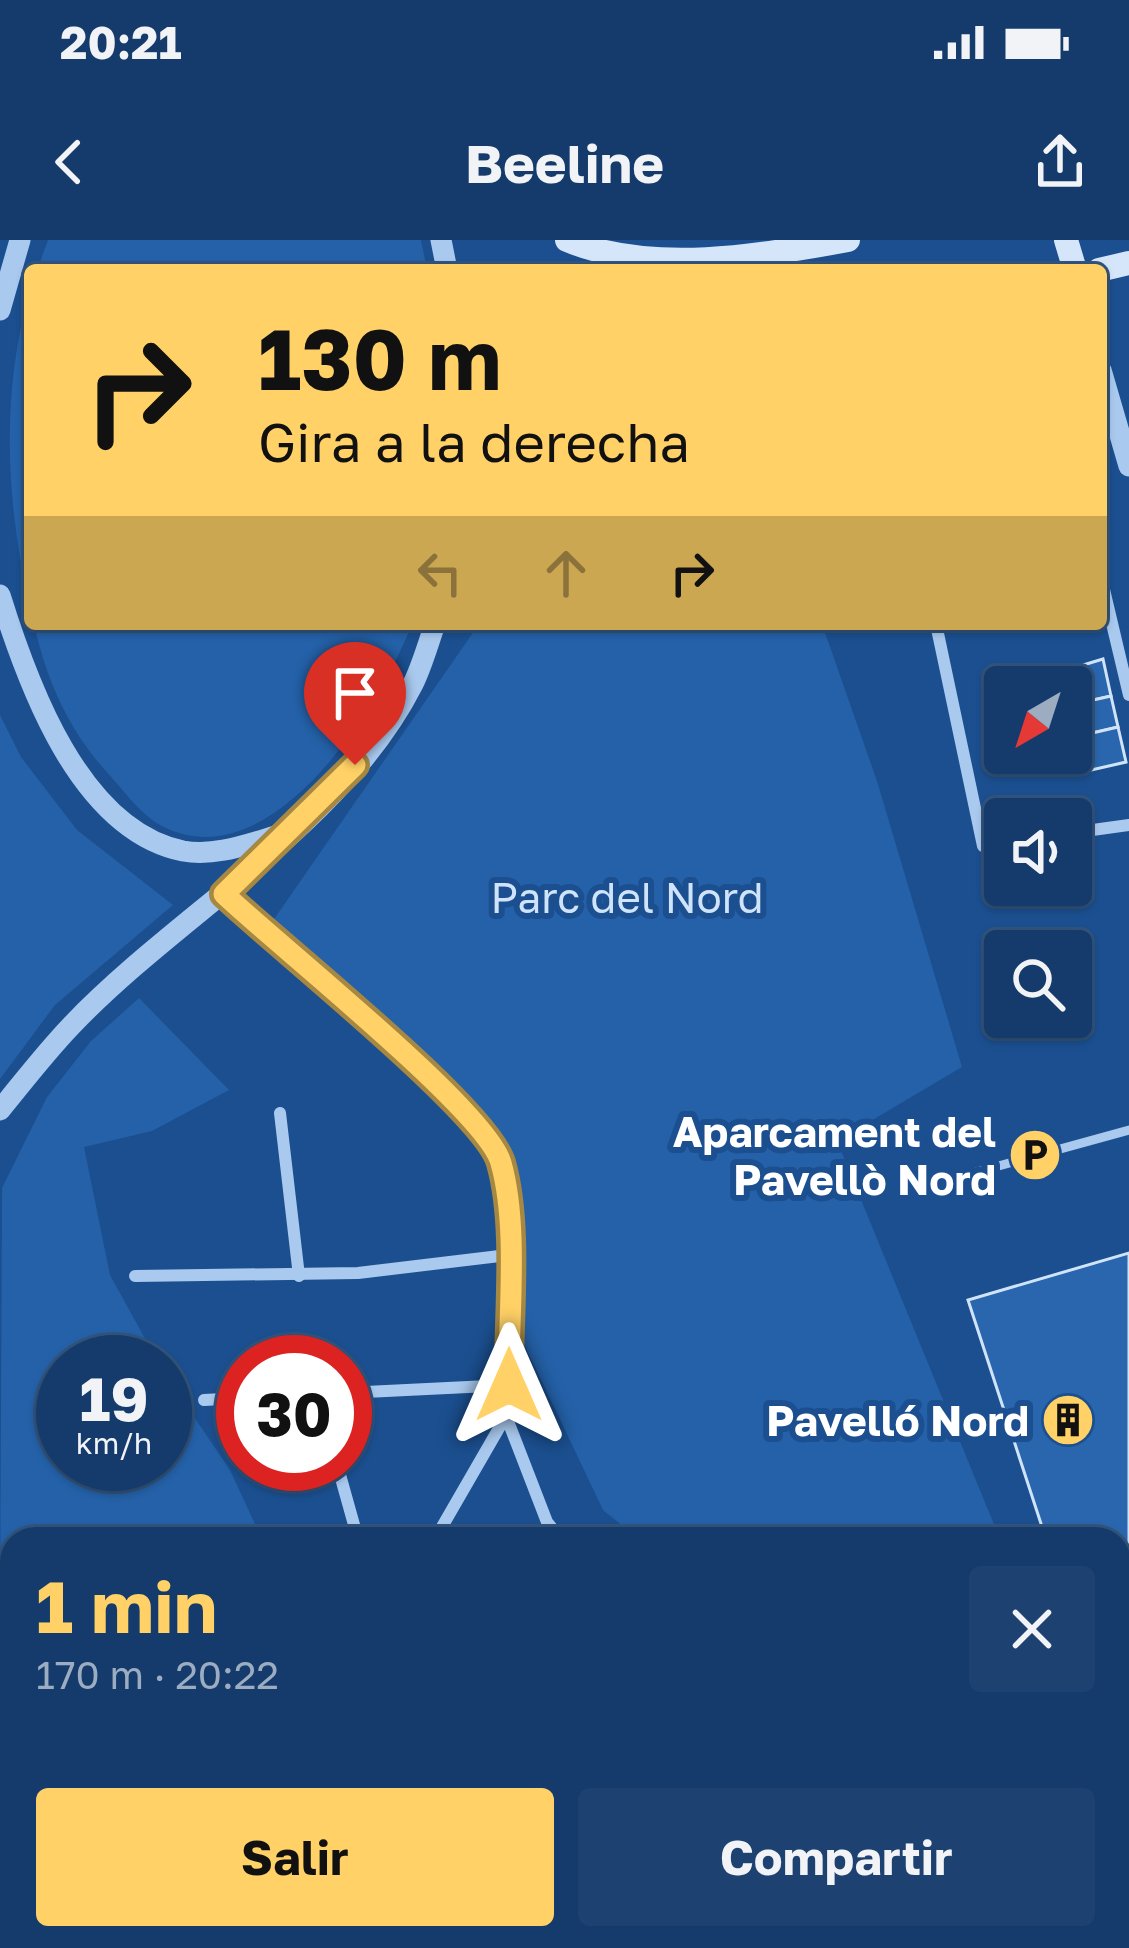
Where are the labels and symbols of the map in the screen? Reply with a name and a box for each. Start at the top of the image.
pin [304,642,406,765]
north arrow [984,666,1092,774]
park label: Parc del Nord [490,872,764,922]
place label: Aparcament del Pavellò Nord [673,1106,996,1204]
parking icon: Aparcament del Pavellò Nord [1007,1127,1063,1183]
position arrow [446,1322,572,1448]
speed limit sign: 30 [216,1335,372,1491]
building icon: Pavelló Nord [1040,1392,1096,1448]
place label: Pavelló Nord [766,1395,1029,1445]

